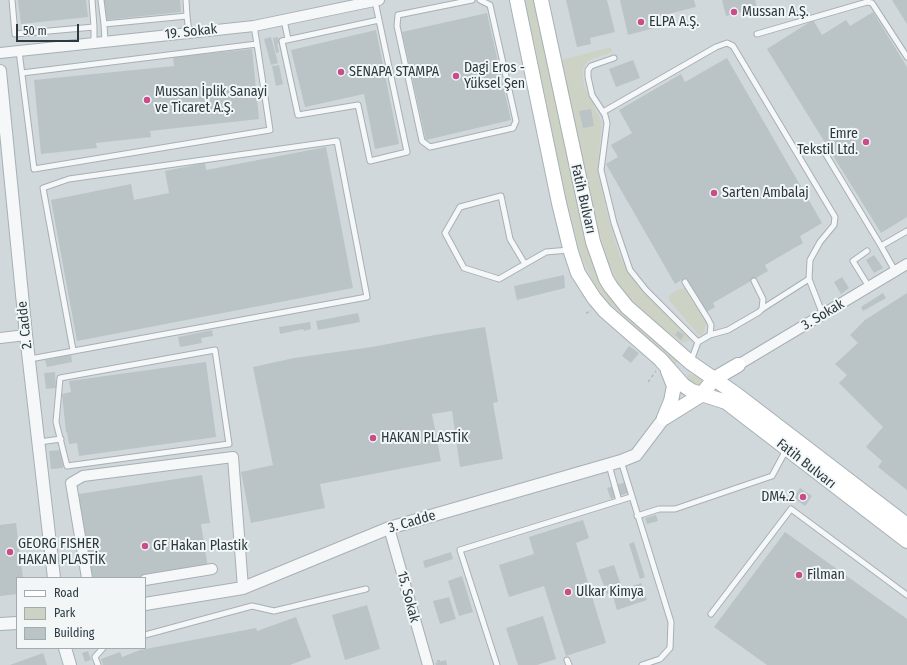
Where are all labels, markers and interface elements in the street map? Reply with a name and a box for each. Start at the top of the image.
place label: Mussan A.Ş. [742,4,809,20]
marker: Mussan A.Ş. [729,7,739,17]
place label: ELPA A.Ş. [649,14,699,30]
scale bar [18,16,81,42]
marker: ELPA A.Ş. [636,17,646,27]
street label: 19. Sokak [164,21,218,43]
text: 50 m [23,24,47,38]
place label: Dagi Eros - Yüksel Şen [464,60,525,92]
place label: SENAPA STAMPA [349,64,439,80]
marker: SENAPA STAMPA [336,67,346,77]
marker: Dagi Eros - Yüksel Şen [451,71,461,81]
place label: Mussan İplik Sanayi ve Ticaret A.Ş. [155,84,267,116]
marker: Mussan İplik Sanayi ve Ticaret A.Ş. [142,95,152,105]
place label: Emre Tekstil Ltd. [797,126,858,158]
marker: Emre Tekstil Ltd. [861,137,871,147]
street label: Fatih Bulvarı [567,163,599,235]
place label: Sarten Ambalaj [722,185,809,201]
marker: Sarten Ambalaj [709,188,719,198]
street label: 3. Sokak [799,296,847,334]
street label: 2. Cadde [14,300,36,350]
place label: HAKAN PLASTİK [381,430,468,446]
marker: HAKAN PLASTİK [368,433,378,443]
street label: Fatih Bulvarı [773,436,839,492]
place label: DM4.2 [761,489,795,505]
marker: DM4.2 [798,492,808,502]
street label: 3. Cadde [386,507,438,537]
place label: GEORG FISHER HAKAN PLASTİK [18,536,105,568]
place label: GF Hakan Plastik [153,538,248,554]
marker: GF Hakan Plastik [140,541,150,551]
marker: GEORG FISHER HAKAN PLASTİK [5,547,15,557]
place label: Filman [807,567,845,583]
street label: 15. Sokak [393,570,423,624]
marker: Filman [794,570,804,580]
legend [16,577,146,649]
place label: Ulkar Kimya [576,584,644,600]
text: Road [54,586,79,600]
marker: Ulkar Kimya [563,587,573,597]
text: Park [54,606,75,620]
text: Building [54,626,94,640]

